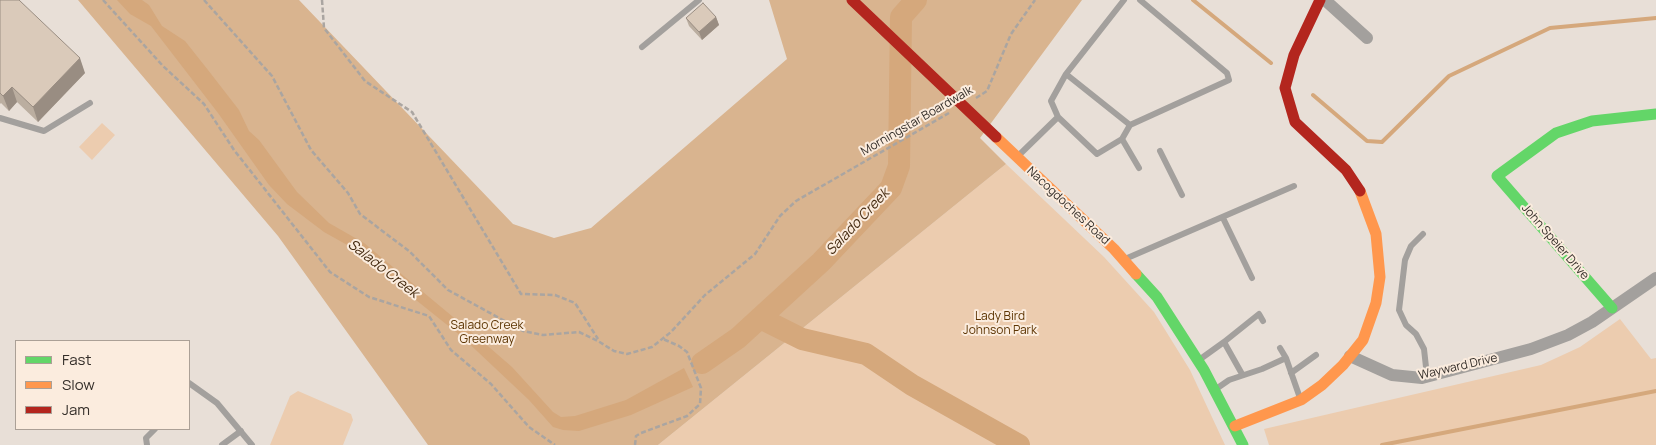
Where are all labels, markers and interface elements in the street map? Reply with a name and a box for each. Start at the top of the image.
street label: Morningstar Boardwalk [858,83,976,159]
street label: Nacogdoches Road [1024,164,1112,248]
water label: Salado Creek [823,185,893,259]
street label: John Speier Drive [1518,201,1592,283]
water label: Salado Creek [344,236,422,302]
park label: Lady Bird Johnson Park [963,310,1037,338]
park label: Salado Creek Greenway [451,319,523,347]
legend [15,340,190,430]
text: Fast [62,349,91,370]
street label: Wayward Drive [1417,351,1499,383]
text: Slow [62,374,95,395]
text: Jam [62,399,90,420]

